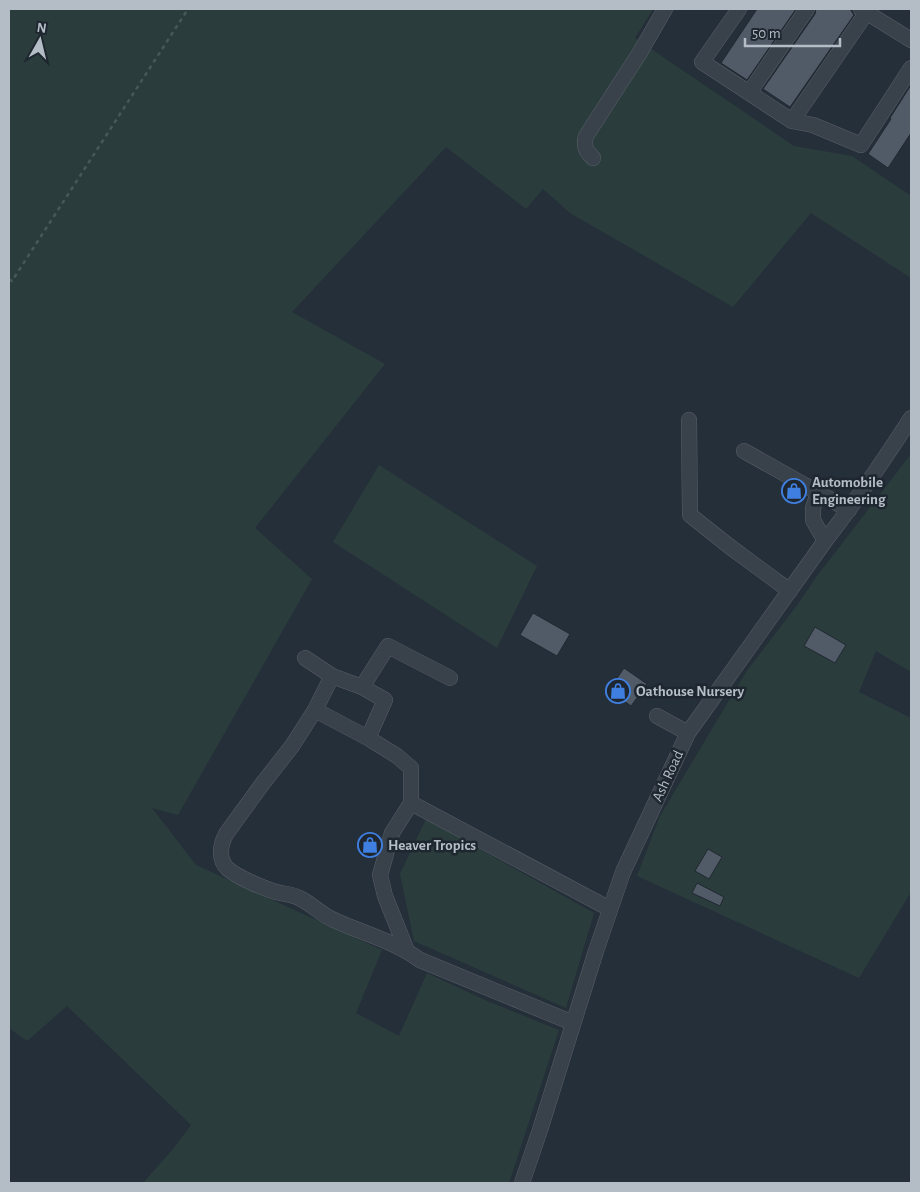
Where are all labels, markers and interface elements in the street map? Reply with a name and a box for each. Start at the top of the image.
north arrow [15,15,65,65]
scale bar [745,15,840,47]
text: N [36,21,47,36]
text: 50 m [752,26,781,41]
place label: Automobile Engineering [812,475,886,507]
shop icon: Automobile Engineering [781,478,807,504]
shop icon: Oathouse Nursery [605,678,631,704]
place label: Oathouse Nursery [636,684,745,699]
street label: Ash Road [650,748,686,804]
shop icon: Heaver Tropics [357,832,383,858]
place label: Heaver Tropics [388,838,476,853]

